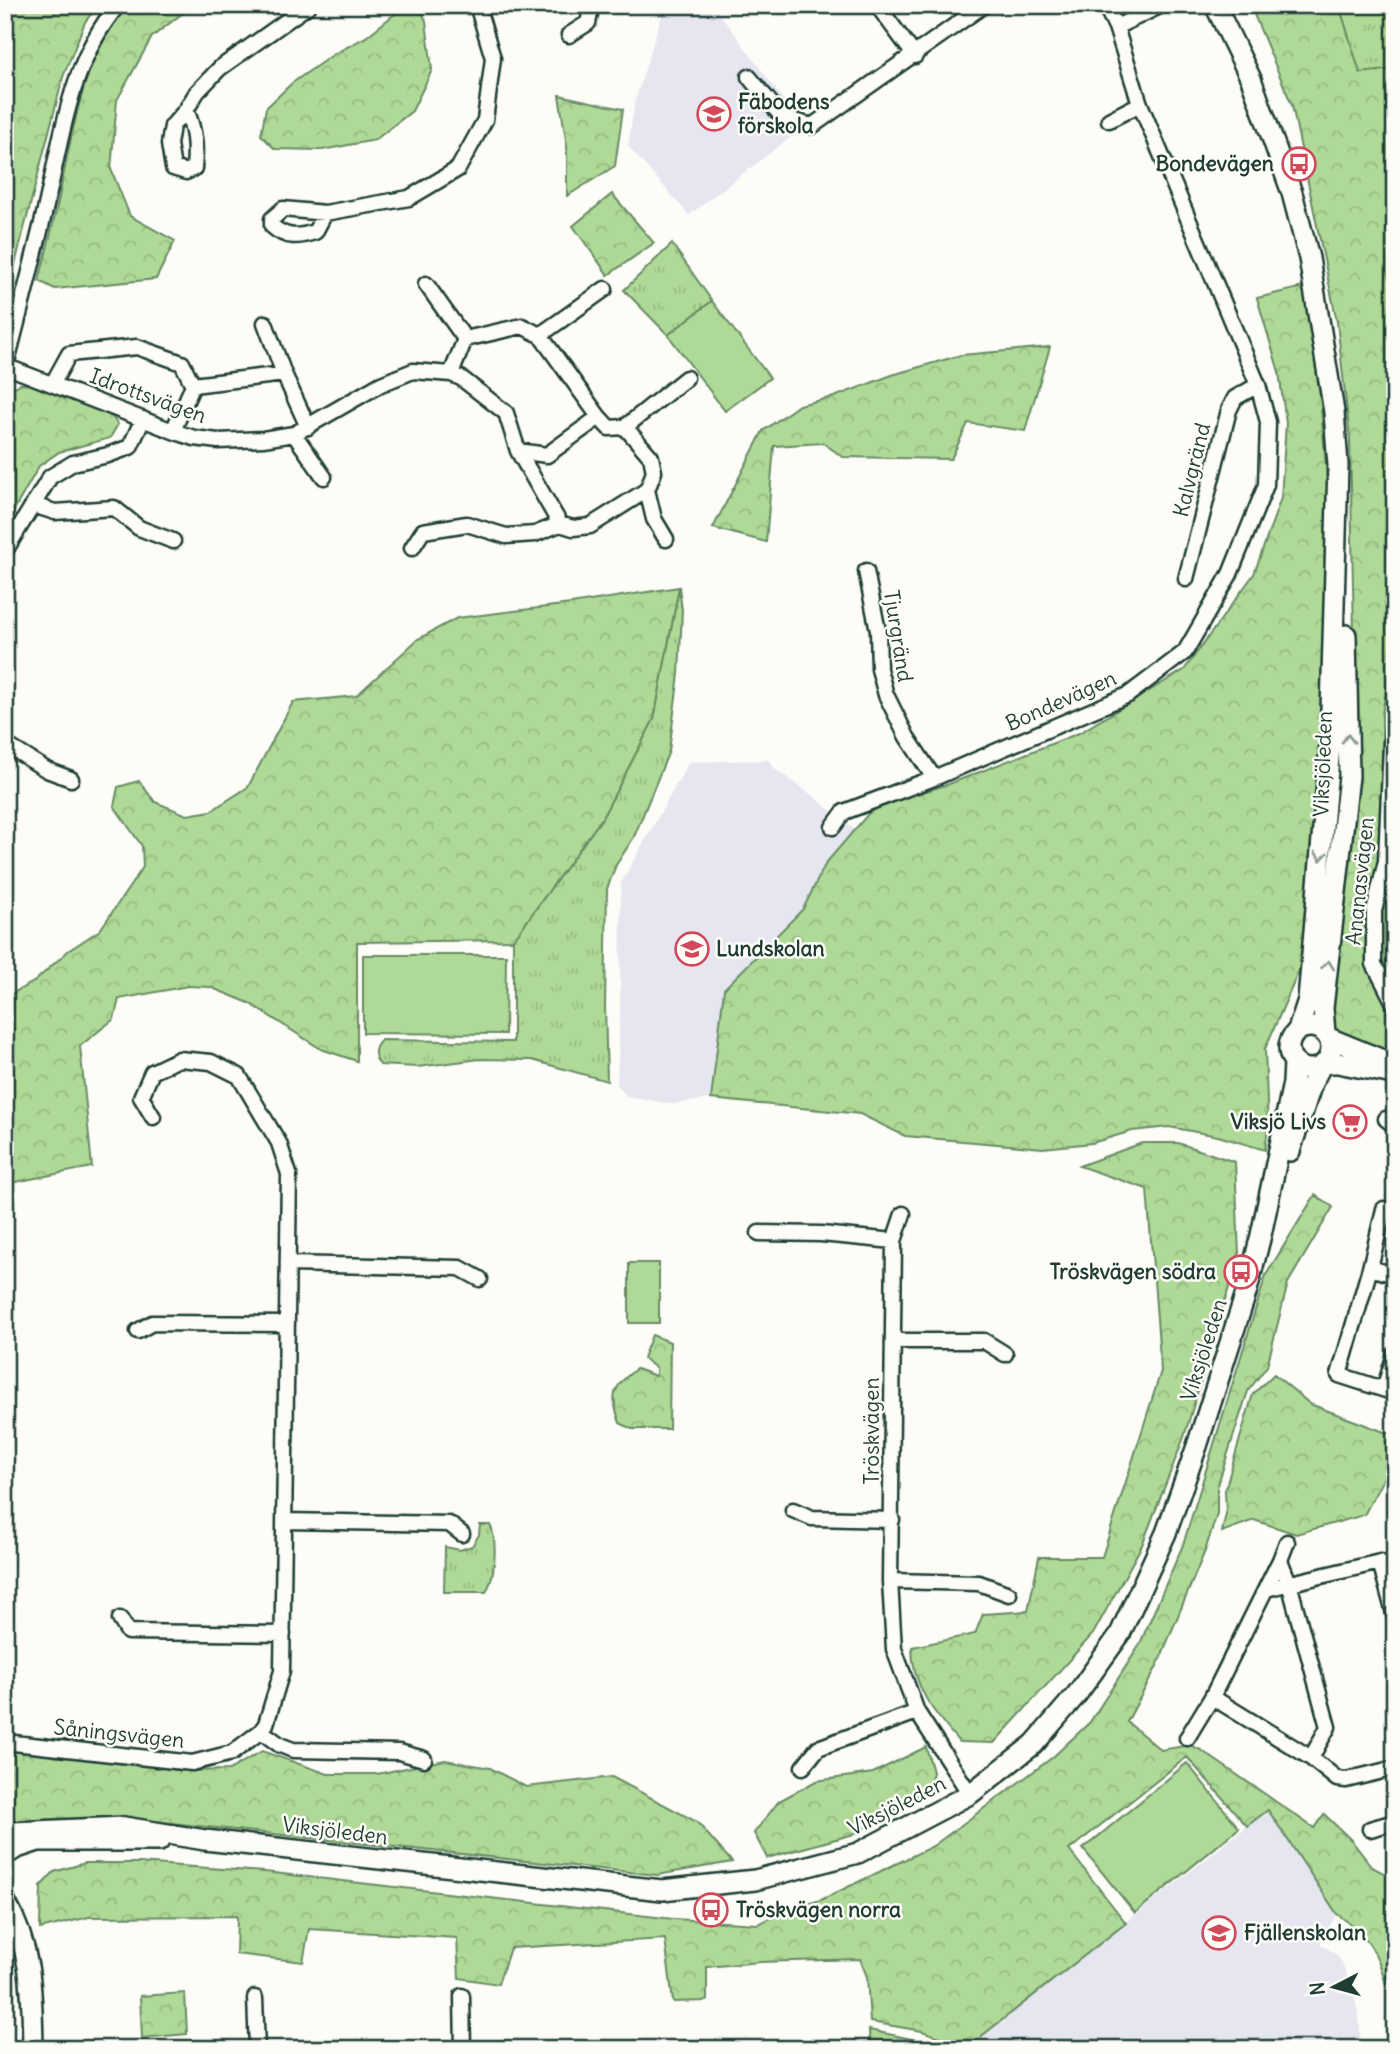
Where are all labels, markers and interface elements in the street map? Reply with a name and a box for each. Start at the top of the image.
place label: Fäbodens förskola [738,88,830,139]
school or university icon: Fäbodens förskola [695,95,733,133]
bus stop icon: Bondevägen [1280,145,1318,183]
place label: Bondevägen [1156,150,1274,177]
street label: Idrottsvägen [86,362,210,429]
street label: Kalvgränd [1167,420,1216,520]
street label: Tjurgränd [878,588,919,684]
street label: Bondevägen [1001,664,1120,737]
street label: Viksjöleden [1307,710,1338,818]
one-way arrow [1341,733,1356,744]
street label: Ananasvägen [1339,816,1380,946]
one-way arrow [1314,851,1329,862]
school or university icon: Lundskolan [673,930,711,968]
place label: Lundskolan [716,935,825,962]
one-way arrow [1320,960,1335,971]
supermarket icon: Viksjö Livs [1331,1103,1369,1141]
place label: Viksjö Livs [1231,1108,1326,1135]
bus stop icon: Tröskvägen södra [1222,1253,1260,1291]
place label: Tröskvägen södra [1050,1258,1216,1285]
street label: Viksjöleden [1174,1295,1233,1405]
street label: Tröskvägen [858,1377,885,1485]
street label: Såningsvägen [52,1713,186,1754]
street label: Viksjöleden [843,1769,950,1842]
street label: Viksjöleden [281,1811,389,1850]
bus stop icon: Tröskvägen norra [692,1891,730,1929]
place label: Tröskvägen norra [736,1896,901,1923]
school or university icon: Fjällenskolan [1200,1914,1238,1952]
place label: Fjällenskolan [1244,1919,1366,1946]
north arrow [1298,1952,1368,2022]
text: N [1304,1981,1330,1997]

